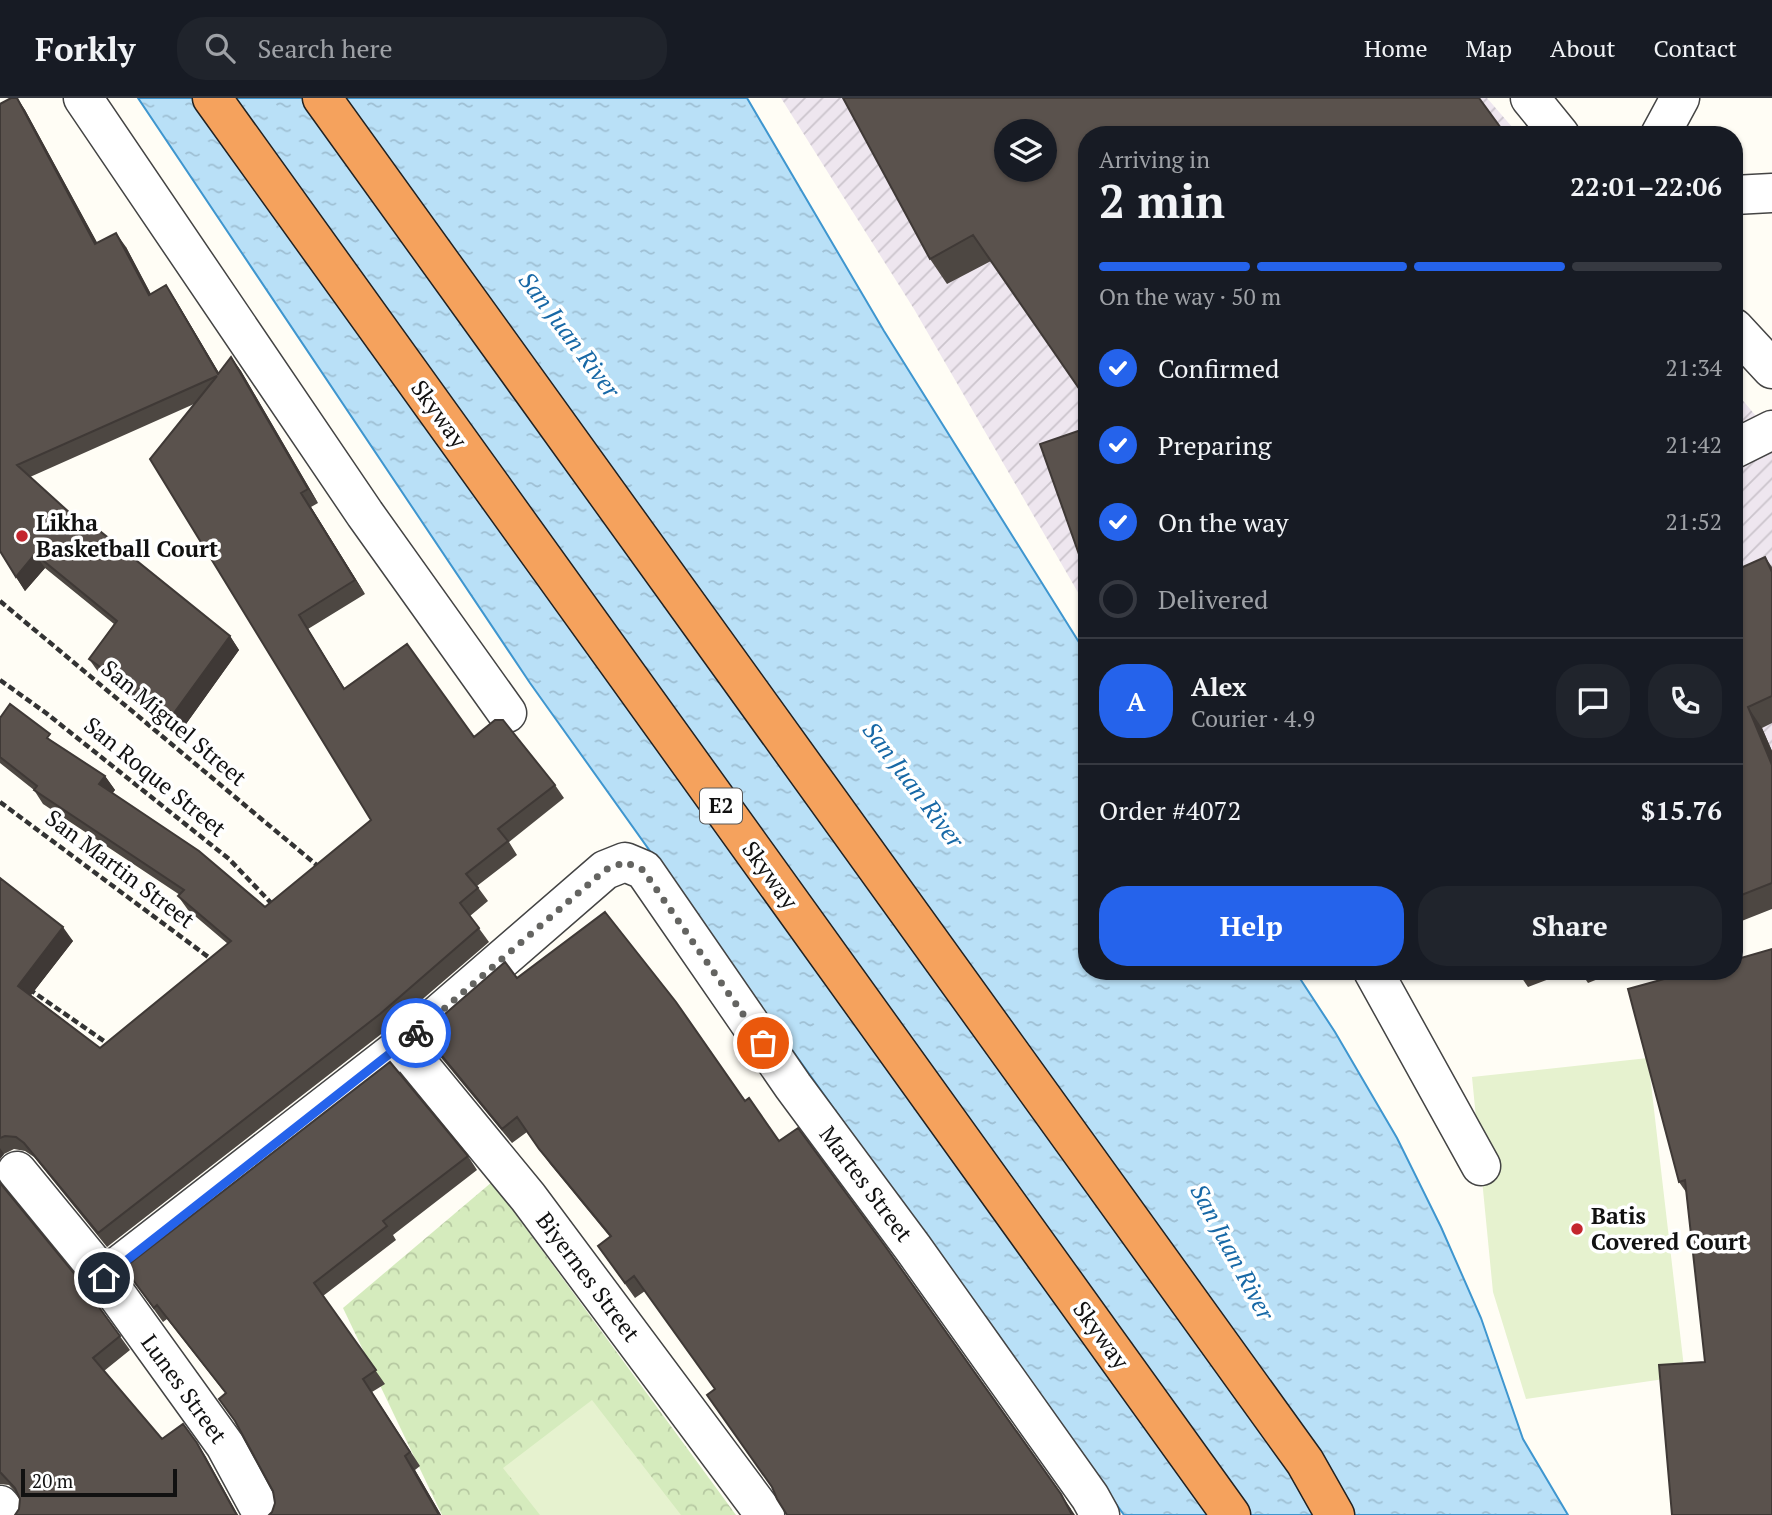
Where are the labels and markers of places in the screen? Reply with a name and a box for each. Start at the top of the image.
place label: Likha Basketball Court [36,507,218,564]
marker: Likha Basketball Court [14,528,30,544]
pin [733,1013,793,1073]
place label: Batis Covered Court [1591,1200,1747,1257]
marker: Batis Covered Court [1569,1221,1585,1237]
pin [74,1248,134,1308]

